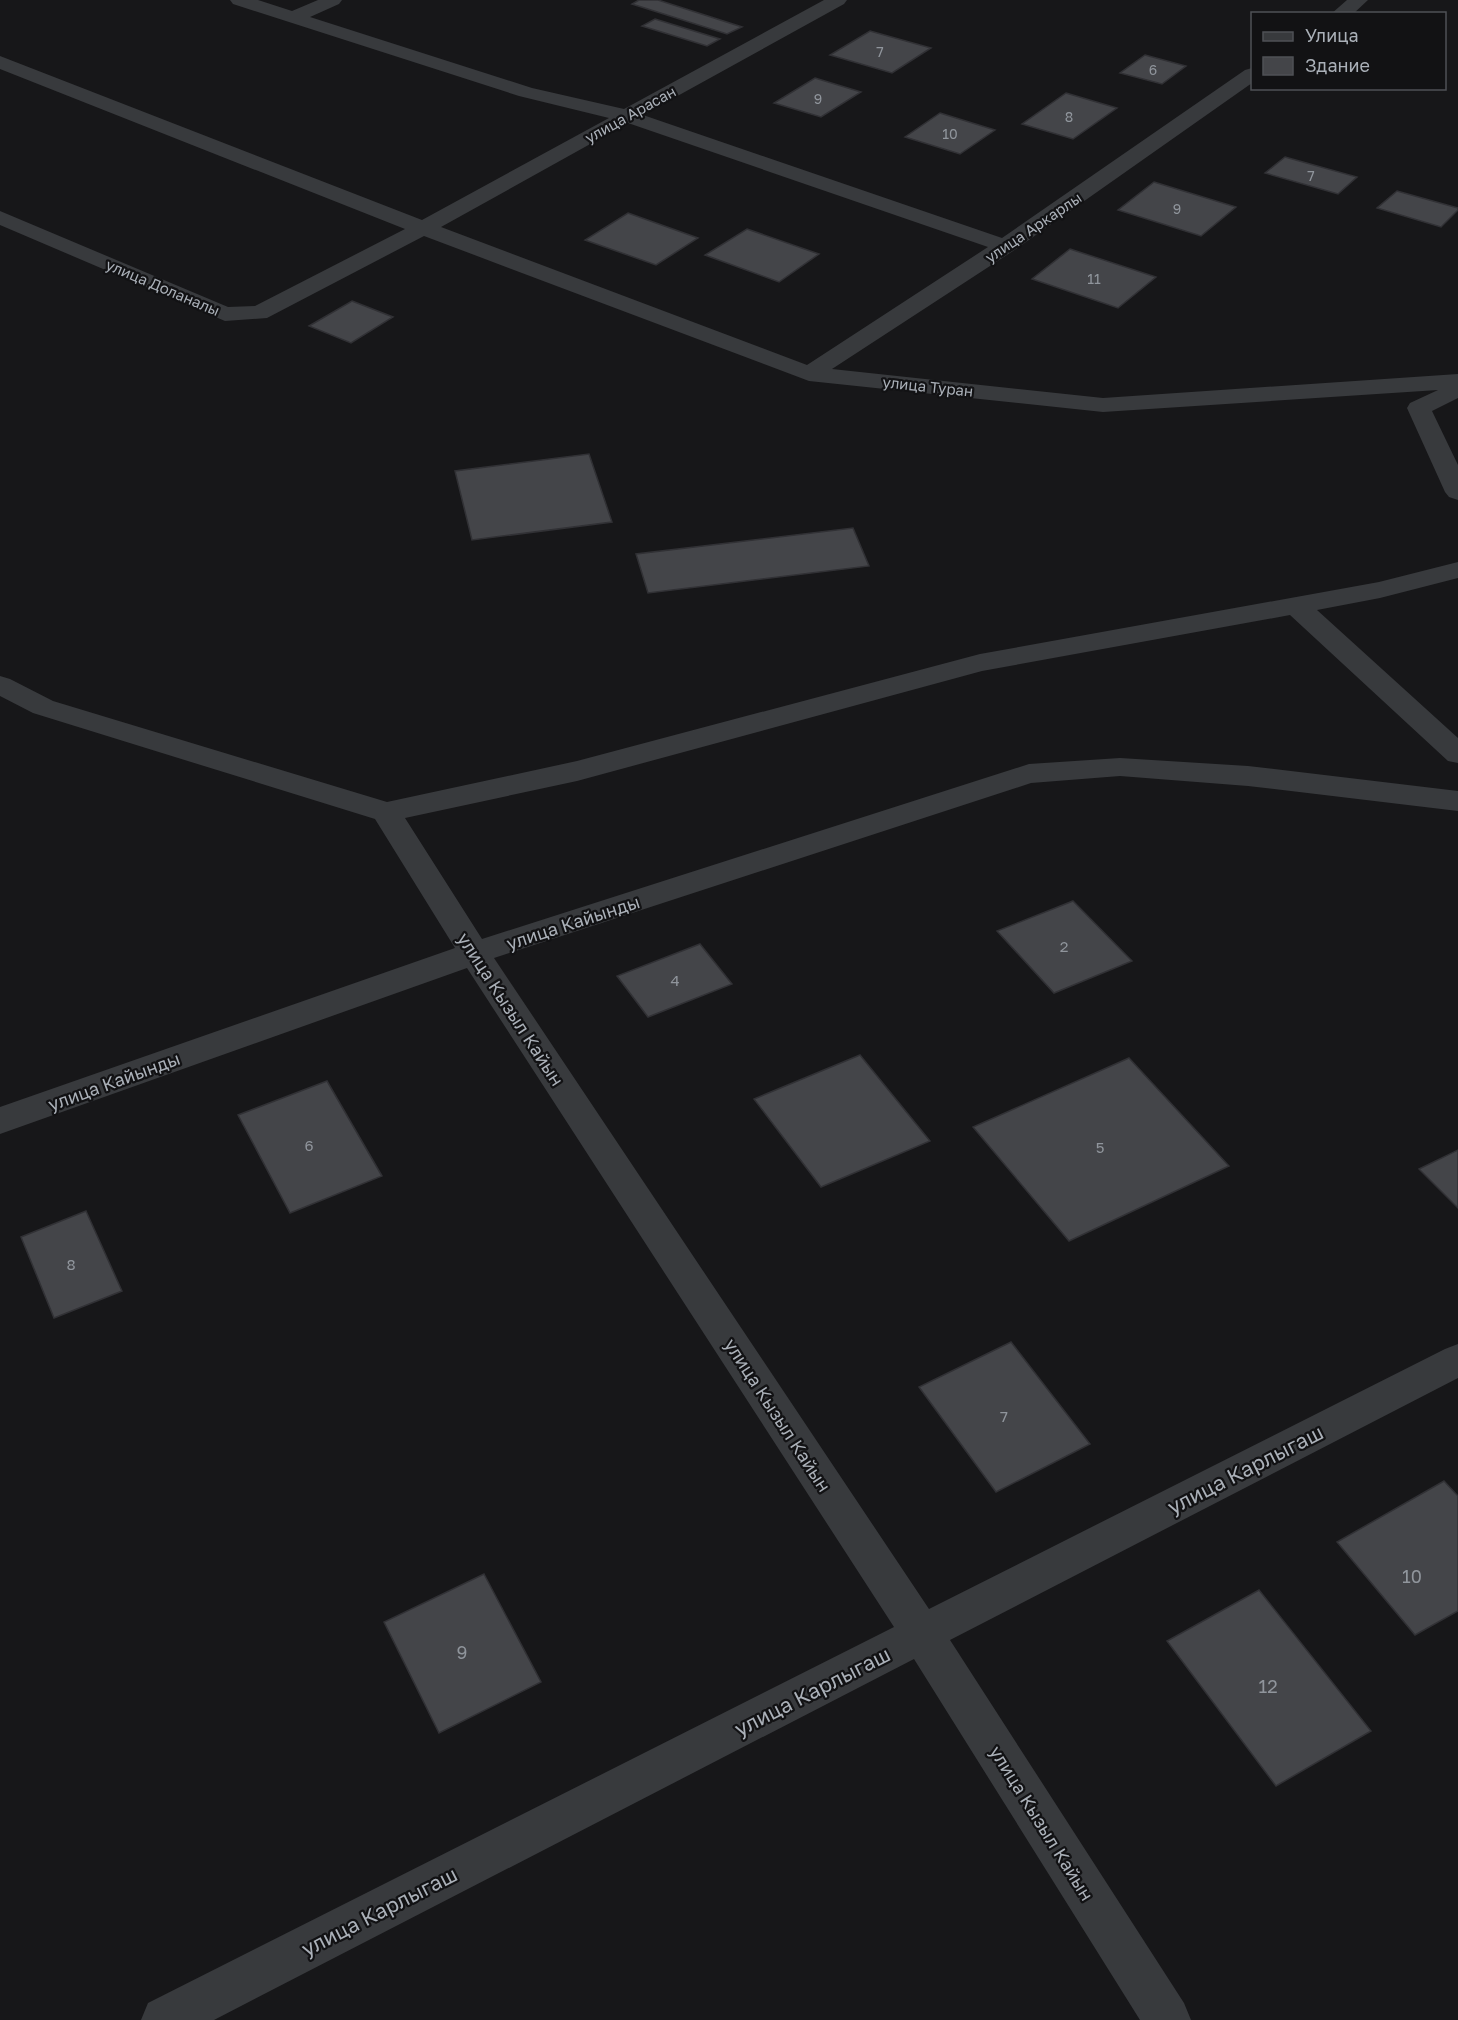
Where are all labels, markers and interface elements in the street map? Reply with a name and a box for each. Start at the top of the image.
legend [1251,12,1446,90]
text: Улица [1305,24,1359,46]
house number: 7 [876,43,884,60]
text: Здание [1305,54,1370,76]
house number: 6 [1149,61,1157,78]
street label: улица Арасан [581,82,679,146]
house number: 9 [814,90,822,107]
house number: 8 [1065,108,1073,125]
house number: 10 [942,125,958,142]
house number: 7 [1307,167,1315,184]
street label: улица Аркарлы [981,188,1085,266]
house number: 9 [1173,200,1181,217]
street label: улица Доланалы [103,255,223,319]
house number: 11 [1087,270,1101,287]
street label: улица Туран [882,372,974,400]
street label: улица Кайынды [504,890,642,954]
street label: улица Кызыл Кайын [453,928,569,1090]
house number: 2 [1060,937,1068,955]
house number: 4 [670,971,680,989]
street label: улица Кайынды [45,1047,183,1115]
house number: 6 [304,1136,314,1154]
house number: 5 [1096,1138,1104,1156]
house number: 8 [66,1255,76,1273]
street label: улица Кызыл Кайын [720,1334,836,1496]
house number: 7 [1000,1407,1008,1425]
street label: улица Карлыгаш [1163,1418,1327,1520]
house number: 10 [1402,1565,1422,1587]
street label: улица Карлыгаш [730,1640,894,1742]
house number: 9 [457,1641,467,1663]
house number: 12 [1258,1675,1278,1697]
street label: улица Кызыл Кайын [985,1742,1099,1904]
street label: улица Карлыгаш [297,1860,461,1962]

